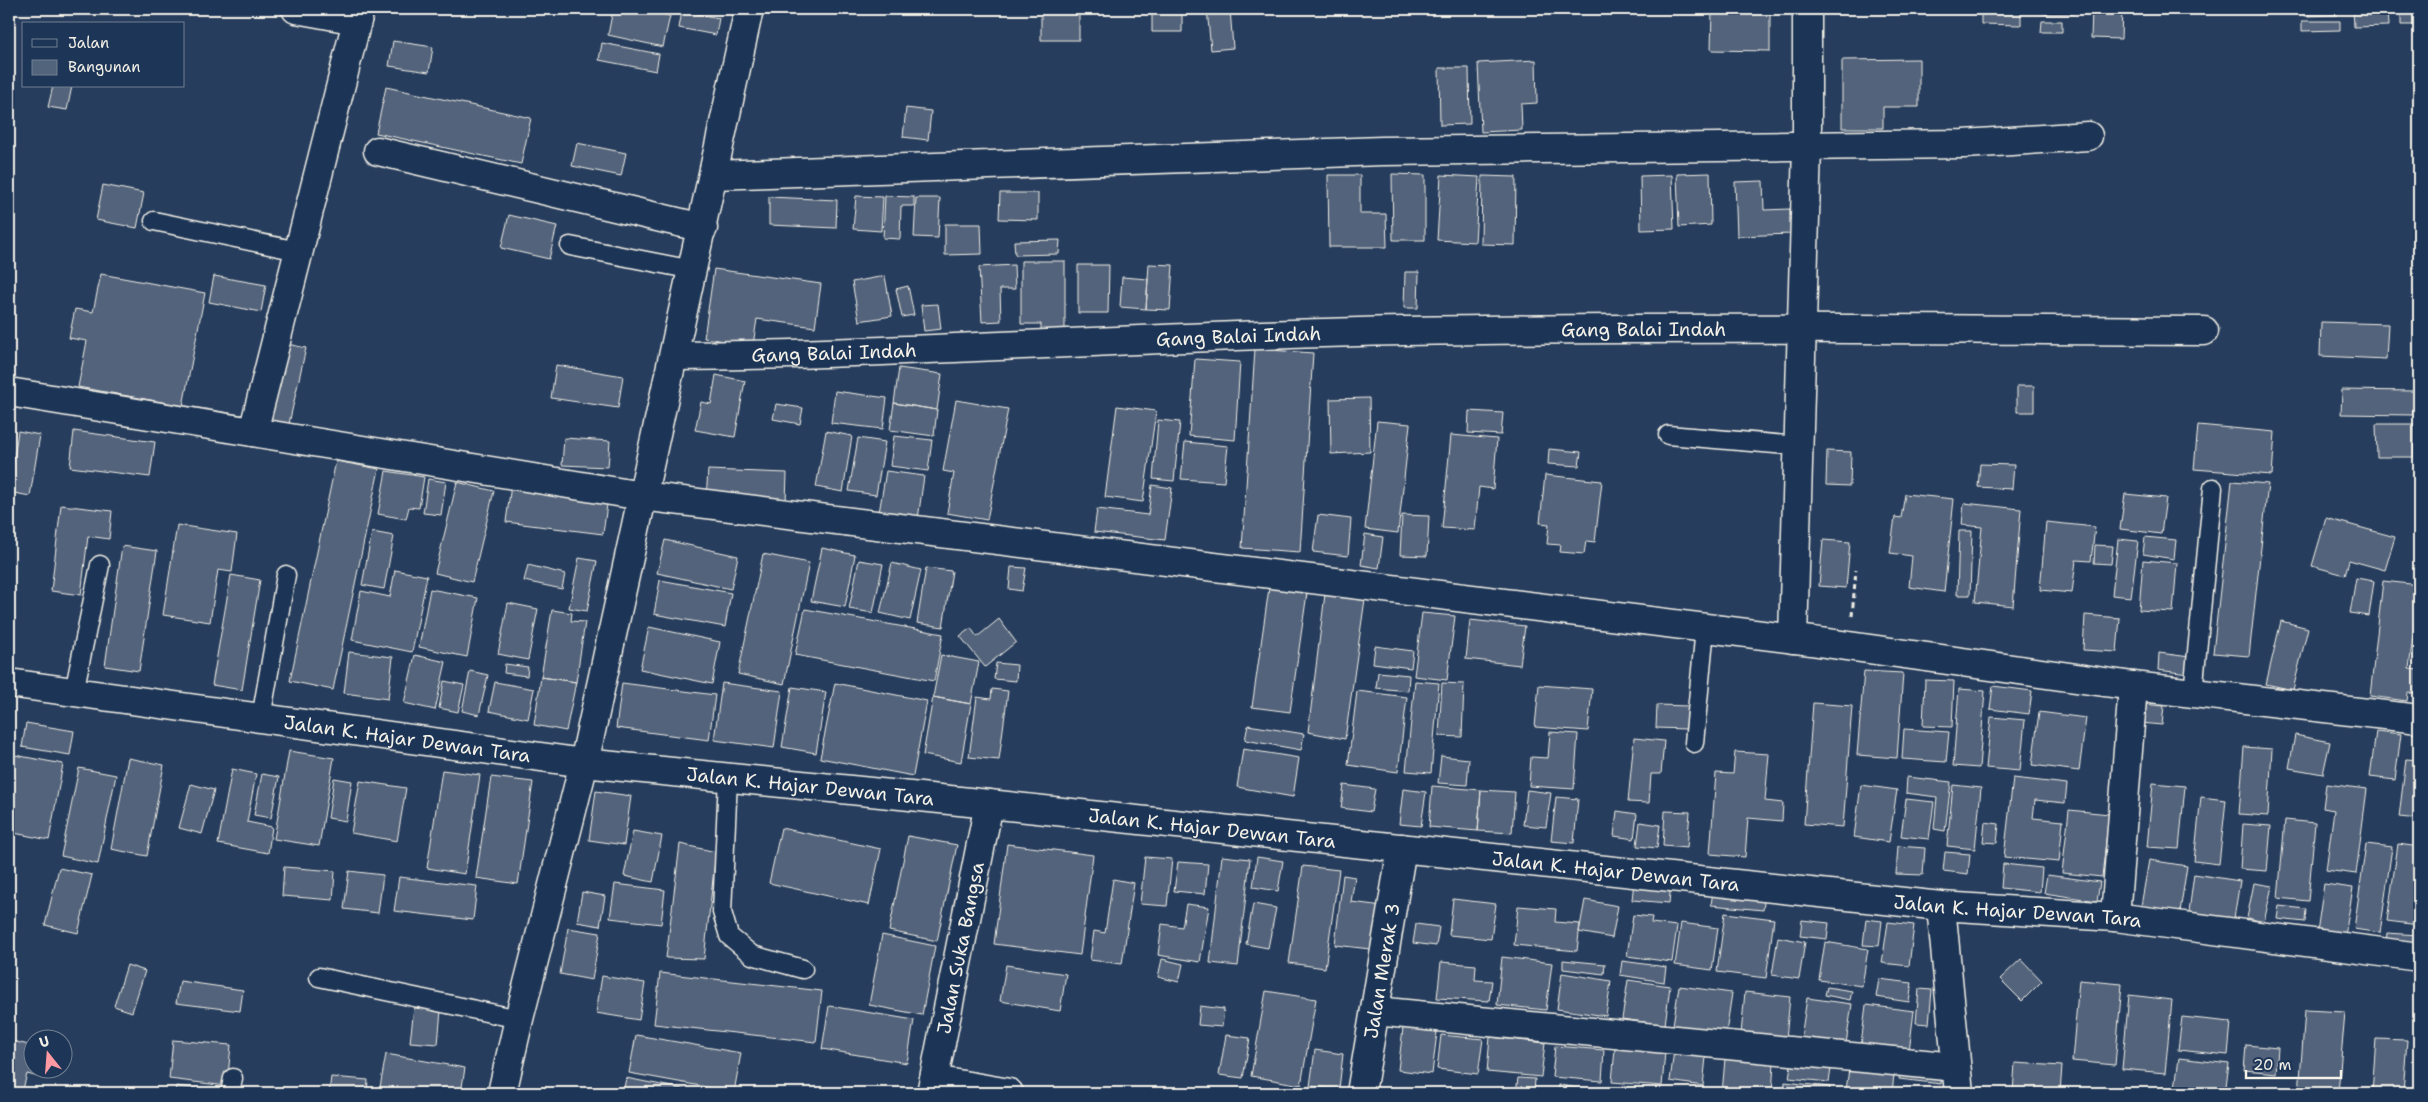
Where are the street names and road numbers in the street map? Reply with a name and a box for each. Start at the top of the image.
street label: Gang Balai Indah [1561,316,1726,342]
street label: Gang Balai Indah [1156,320,1322,352]
street label: Gang Balai Indah [751,337,917,367]
street label: Jalan K. Hajar Dewan Tara [282,709,532,768]
street label: Jalan K. Hajar Dewan Tara [685,761,935,811]
street label: Jalan K. Hajar Dewan Tara [1087,802,1337,854]
street label: Jalan K. Hajar Dewan Tara [1491,845,1741,897]
street label: Jalan Suka Bangsa [931,859,990,1036]
street label: Jalan K. Hajar Dewan Tara [1892,889,2144,933]
street label: Jalan Merak 3 [1358,901,1405,1041]

